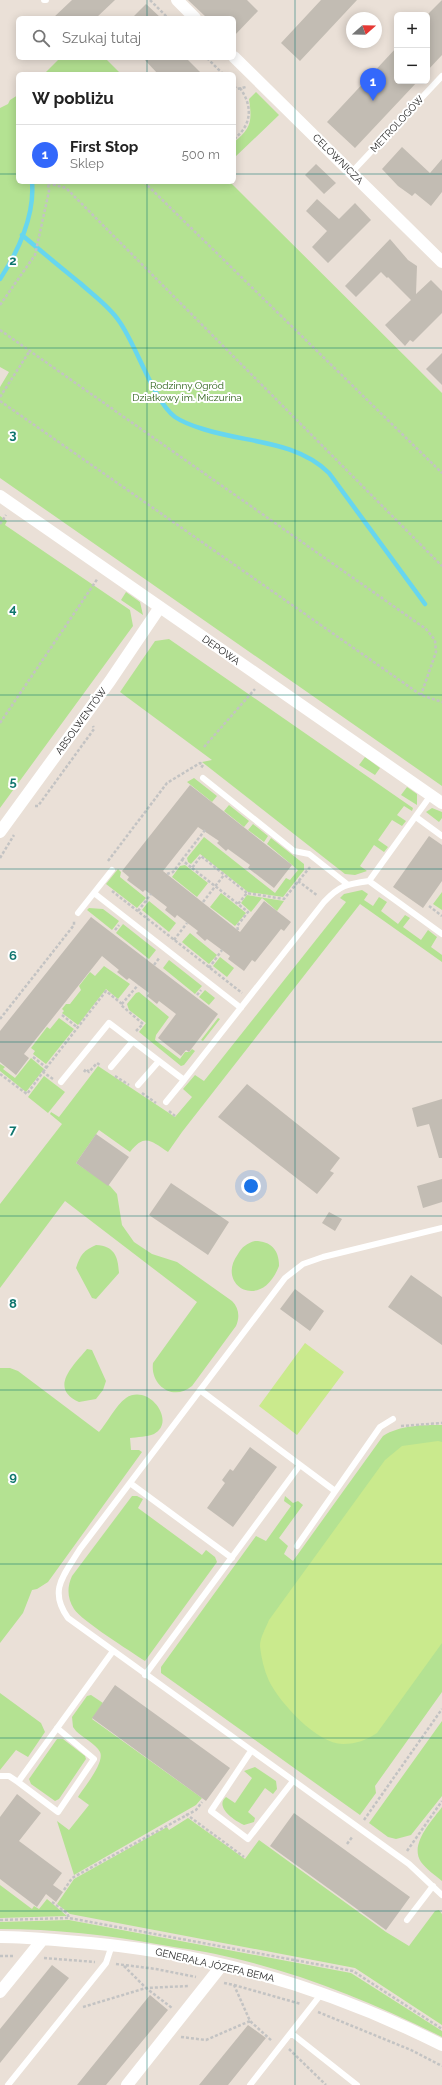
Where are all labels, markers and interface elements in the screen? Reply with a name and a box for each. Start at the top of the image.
north arrow [346,12,382,48]
map controls [394,12,430,84]
button: + [394,12,430,48]
search box [16,16,236,60]
icon: search [30,27,52,49]
text: Szukaj tutaj [62,29,141,47]
button: − [394,48,430,84]
pin: 1 [360,68,386,101]
text: W pobliżu [32,88,114,108]
street label: METROLOGÓW [368,93,426,154]
street label: CELOWNICZA [311,132,365,186]
text: First Stop [70,138,138,156]
text: 1 [42,147,48,162]
text: 500 m [182,147,220,162]
text: Sklep [70,156,104,171]
text: 2 [9,253,17,268]
park label: Rodzinny Ogród Działkowy im. Miczurina [132,380,242,403]
text: 3 [9,427,17,442]
text: 4 [9,601,17,616]
street label: DEPOWA [200,633,242,667]
street label: ABSOLWENTÓW [53,685,109,756]
text: 5 [9,774,17,789]
text: 6 [9,948,17,963]
text: 7 [9,1122,17,1137]
your location [241,1176,261,1196]
text: 8 [9,1296,17,1311]
text: 9 [9,1469,17,1484]
street label: GENERAŁA JÓZEFA BEMA [154,1946,276,1984]

